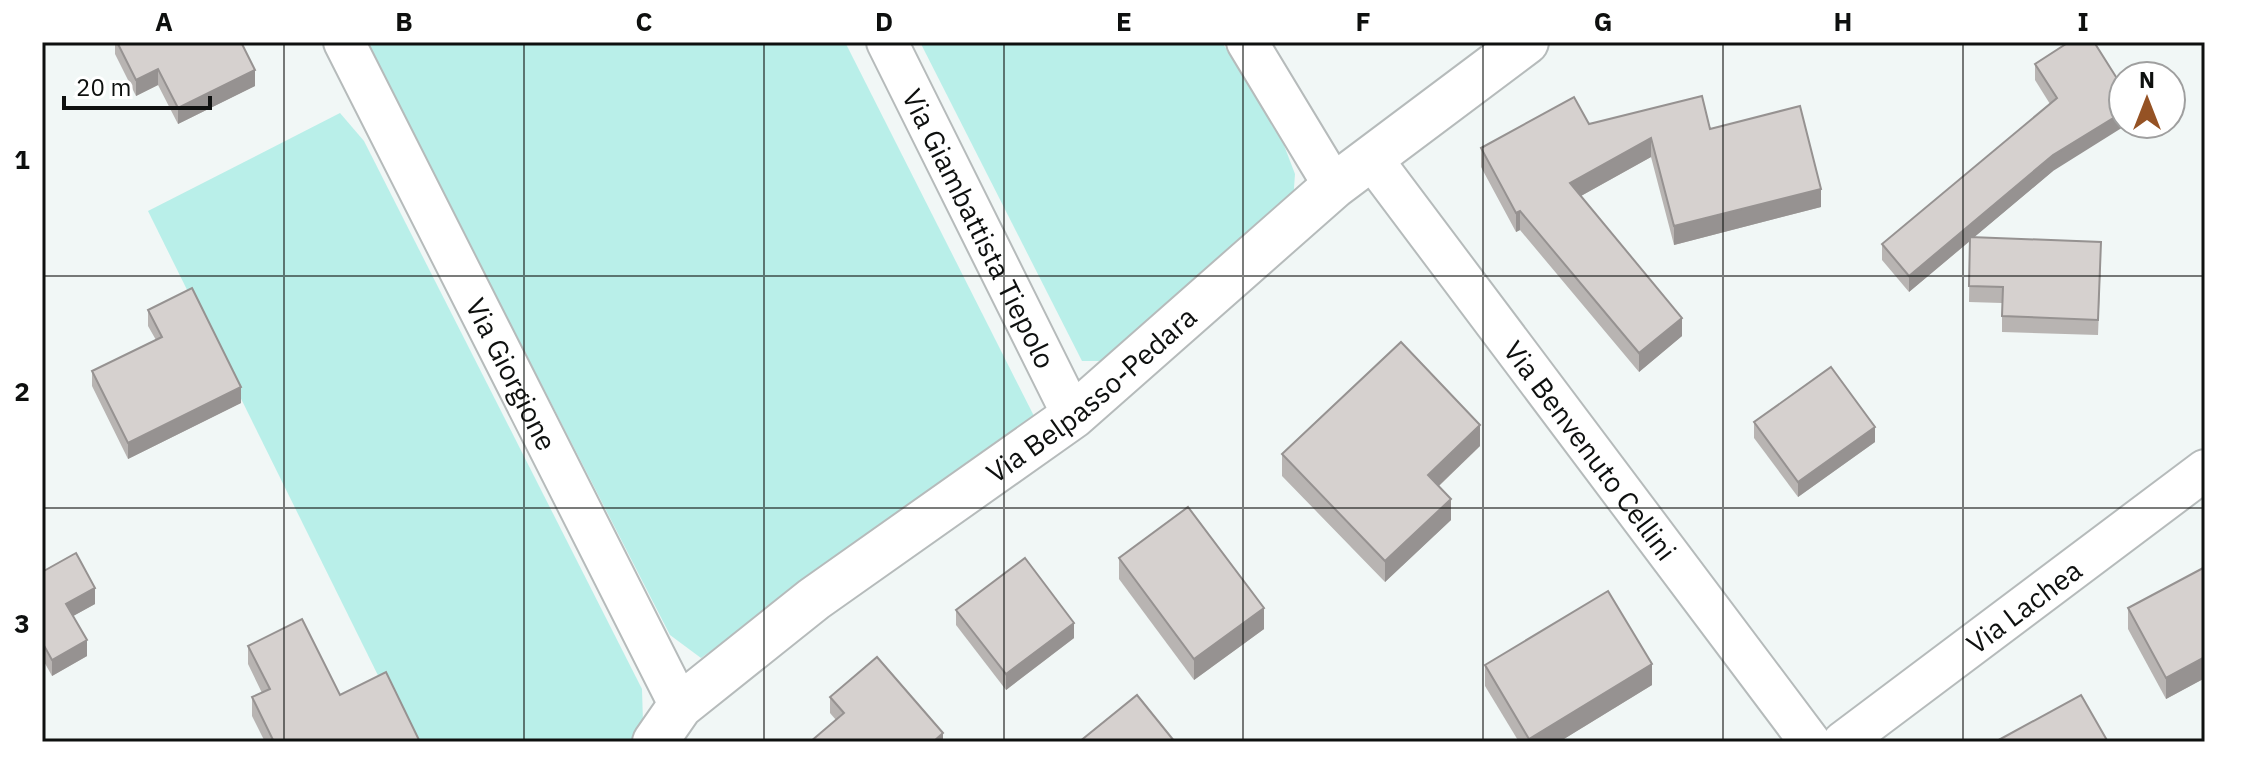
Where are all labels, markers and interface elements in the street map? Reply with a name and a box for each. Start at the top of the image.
text: A [155,4,173,38]
text: B [395,4,413,38]
text: C [636,4,653,38]
text: D [875,4,893,38]
text: E [1116,4,1132,38]
text: F [1355,4,1371,38]
text: G [1594,4,1612,38]
text: H [1834,4,1852,38]
text: I [2077,4,2089,38]
scale bar [64,60,210,110]
north arrow [2107,60,2187,140]
text: N [2139,65,2155,94]
text: 20 m [76,71,131,103]
street label: Via Giambattista Tiepolo [895,82,1065,374]
text: 1 [14,142,30,176]
street label: Via Giorgione [458,291,566,456]
street label: Via Belpasso-Pedara [978,298,1204,490]
street label: Via Benvenuto Cellini [1496,333,1685,567]
text: 2 [14,374,30,408]
street label: Via Lachea [1959,551,2089,662]
text: 3 [14,606,30,640]

